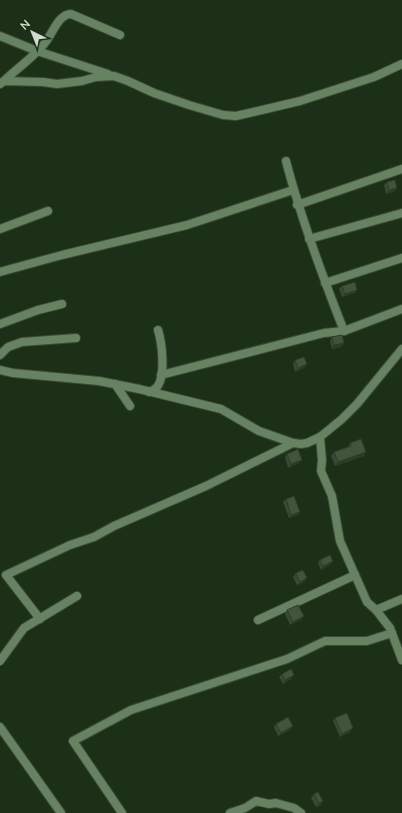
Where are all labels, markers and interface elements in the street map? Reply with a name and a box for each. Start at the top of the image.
north arrow [12,12,52,52]
text: N [17,17,32,32]

